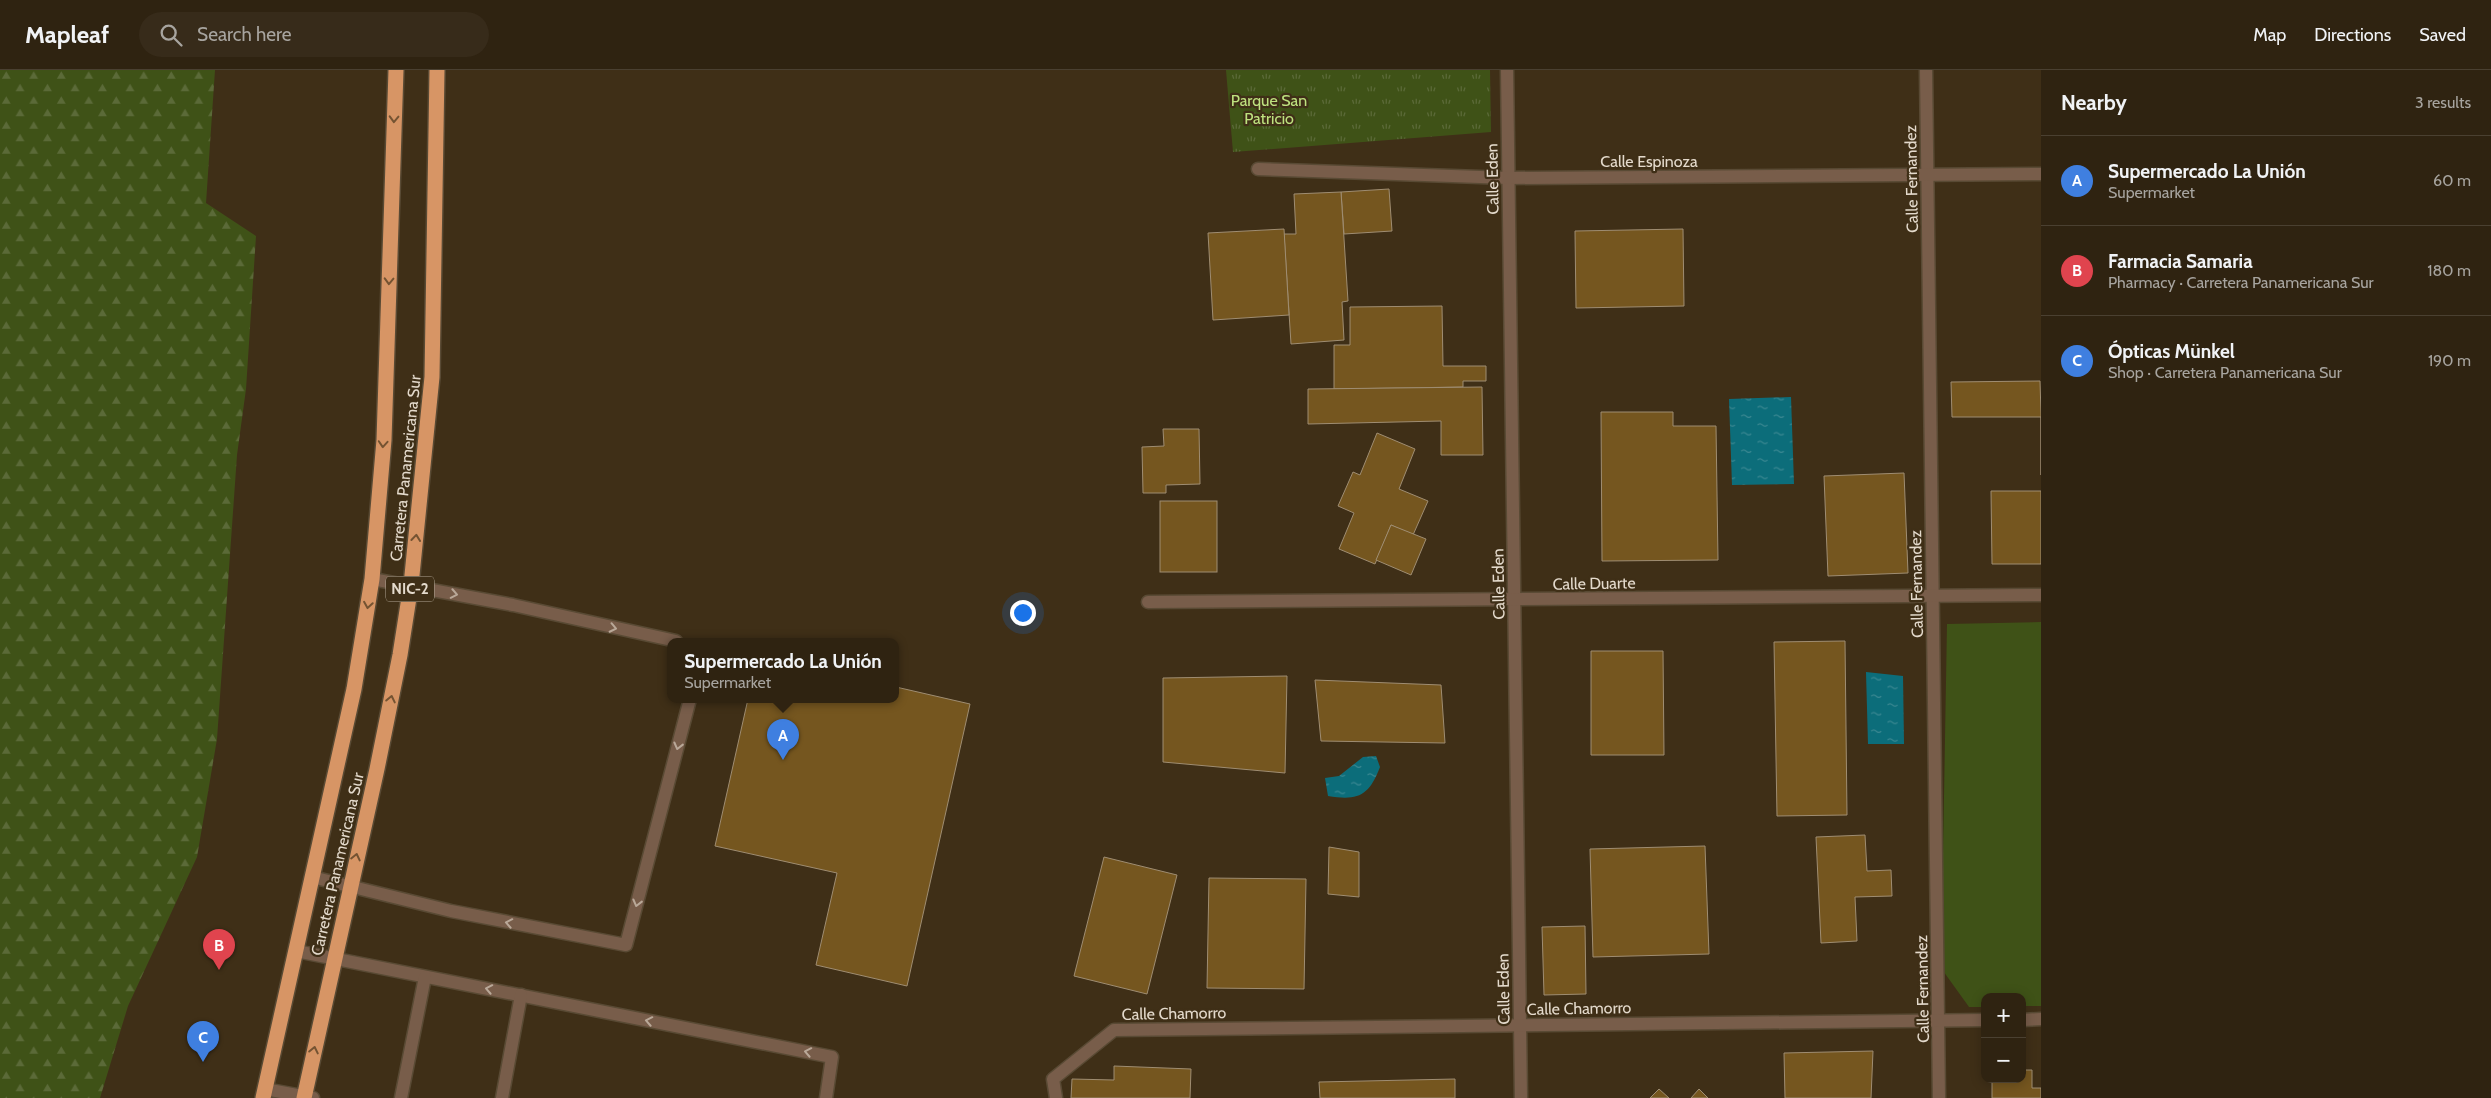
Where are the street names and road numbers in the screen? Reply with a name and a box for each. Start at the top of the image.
street label: Calle Fernandez [1901,124,1922,233]
street label: Calle Eden [1482,143,1503,215]
street label: Calle Espinoza [1600,152,1698,171]
street label: Carretera Panamericana Sur [386,373,425,562]
street label: Calle Fernandez [1906,529,1927,638]
street label: Calle Eden [1488,548,1509,620]
street label: Calle Duarte [1552,573,1636,594]
road number: NIC-2 [386,576,434,602]
street label: Carretera Panamericana Sur [307,770,368,957]
street label: Calle Fernandez [1912,934,1933,1043]
street label: Calle Eden [1493,953,1514,1025]
street label: Calle Chamorro [1527,998,1632,1019]
street label: Calle Chamorro [1122,1003,1227,1024]

